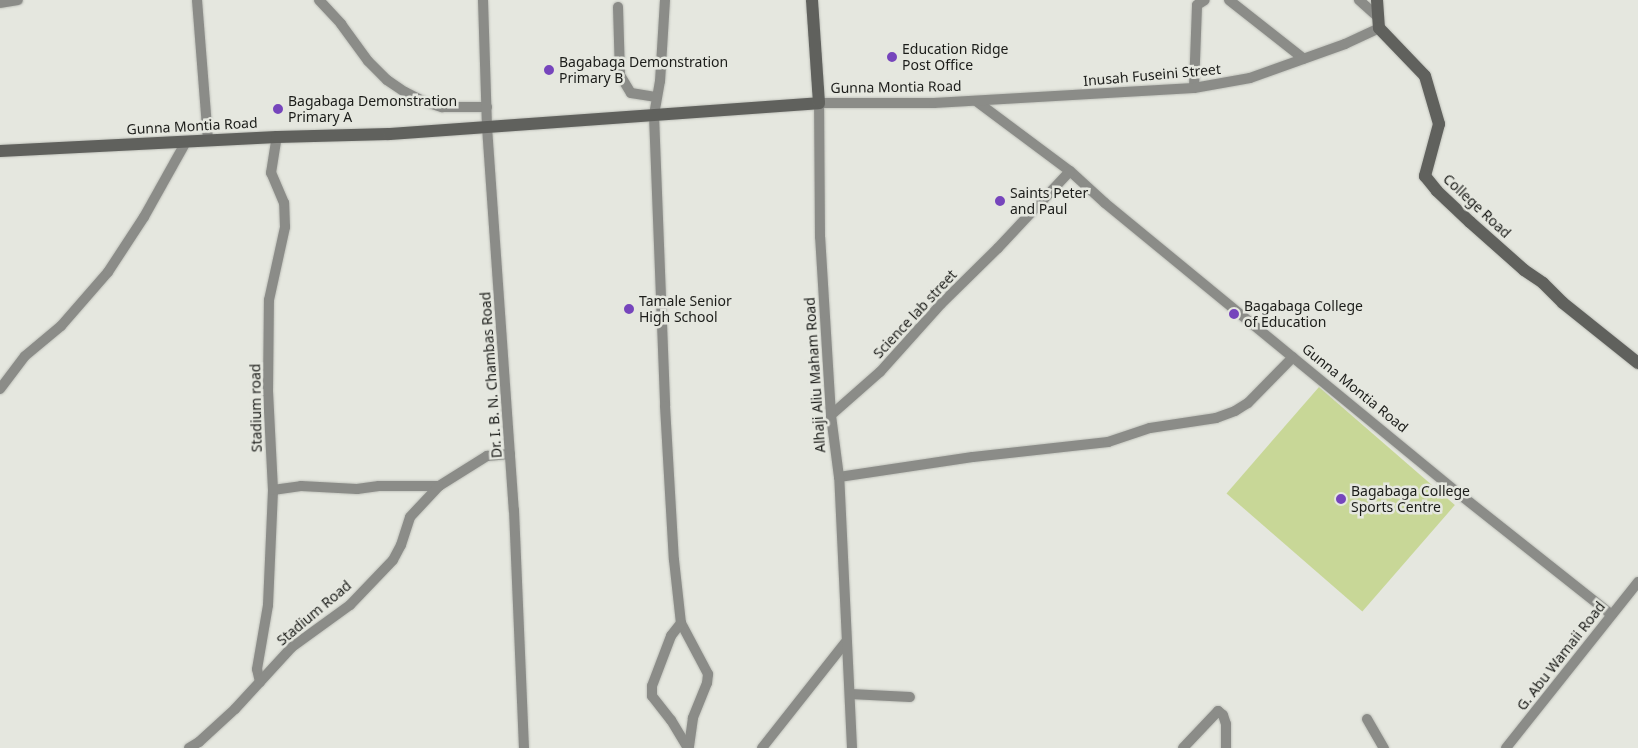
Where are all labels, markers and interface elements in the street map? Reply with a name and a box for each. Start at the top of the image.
place label: Education Ridge Post Office [902,41,1008,74]
marker: Education Ridge Post Office [886,51,898,63]
place label: Bagabaga Demonstration Primary B [559,54,728,86]
street label: Inusah Fuseini Street [1083,61,1221,89]
marker: Bagabaga Demonstration Primary B [543,64,555,76]
street label: Gunna Montia Road [830,77,962,97]
place label: Bagabaga Demonstration Primary A [288,93,457,125]
marker: Bagabaga Demonstration Primary A [272,103,284,115]
street label: Gunna Montia Road [126,114,258,138]
street label: College Road [1440,170,1514,242]
place label: Saints Peter and Paul [1010,185,1088,218]
marker: Saints Peter and Paul [994,195,1006,207]
street label: Science lab street [870,266,960,362]
street label: Dr. I. B. N. Chambas Road [477,291,505,459]
place label: Tamale Senior High School [639,293,732,326]
street label: Alhaji Aliu Maham Road [801,297,829,453]
place label: Bagabaga College of Education [1244,298,1363,331]
marker: Tamale Senior High School [623,303,635,315]
marker: Bagabaga College of Education [1228,308,1240,320]
street label: Gunna Montia Road [1299,340,1411,436]
street label: Stadium road [247,364,265,452]
place label: Bagabaga College Sports Centre [1351,483,1470,516]
marker: Bagabaga College Sports Centre [1335,493,1347,505]
street label: Stadium Road [273,577,355,649]
street label: G. Abu Wamaii Road [1513,598,1609,714]

